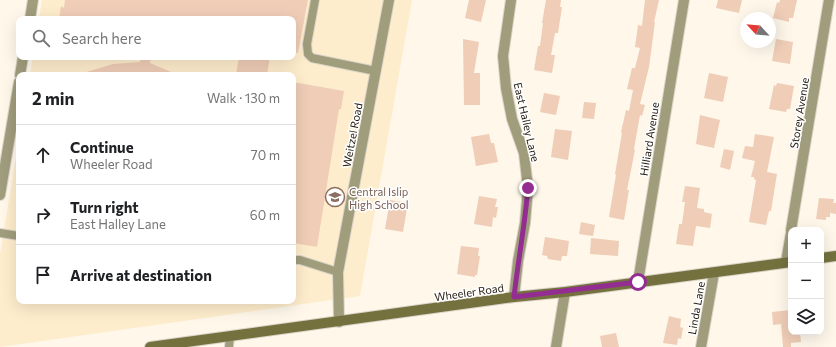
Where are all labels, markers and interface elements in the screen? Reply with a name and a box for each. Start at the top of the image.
north arrow [740,12,776,48]
search box [16,16,296,60]
icon: search [30,27,52,49]
text: Search here [62,29,141,47]
street label: Storey Avenue [787,76,811,149]
street label: East Halley Lane [512,81,542,163]
text: 2 min [32,88,74,109]
text: Walk · 130 m [207,90,280,106]
street label: Hilliard Avenue [637,101,661,177]
street label: Weitzel Road [339,102,365,168]
text: Continue [70,138,134,156]
icon: ahead [32,144,54,166]
text: 70 m [251,147,280,163]
text: Wheeler Road [70,156,153,172]
route end [519,179,537,197]
place label: Central Islip High School [349,185,409,211]
school or university icon: Central Islip High School [324,186,346,208]
text: Turn right [70,198,139,216]
icon: right [32,204,54,226]
text: 60 m [250,207,280,223]
text: East Halley Lane [70,216,166,232]
map controls [788,227,824,335]
button: + [788,227,824,263]
button: − [788,263,824,299]
icon: arrive [32,264,54,286]
text: Arrive at destination [70,266,212,284]
route start [629,273,647,291]
street label: Linda Lane [685,280,707,336]
street label: Wheeler Road [433,281,505,303]
button: layers [788,299,824,335]

